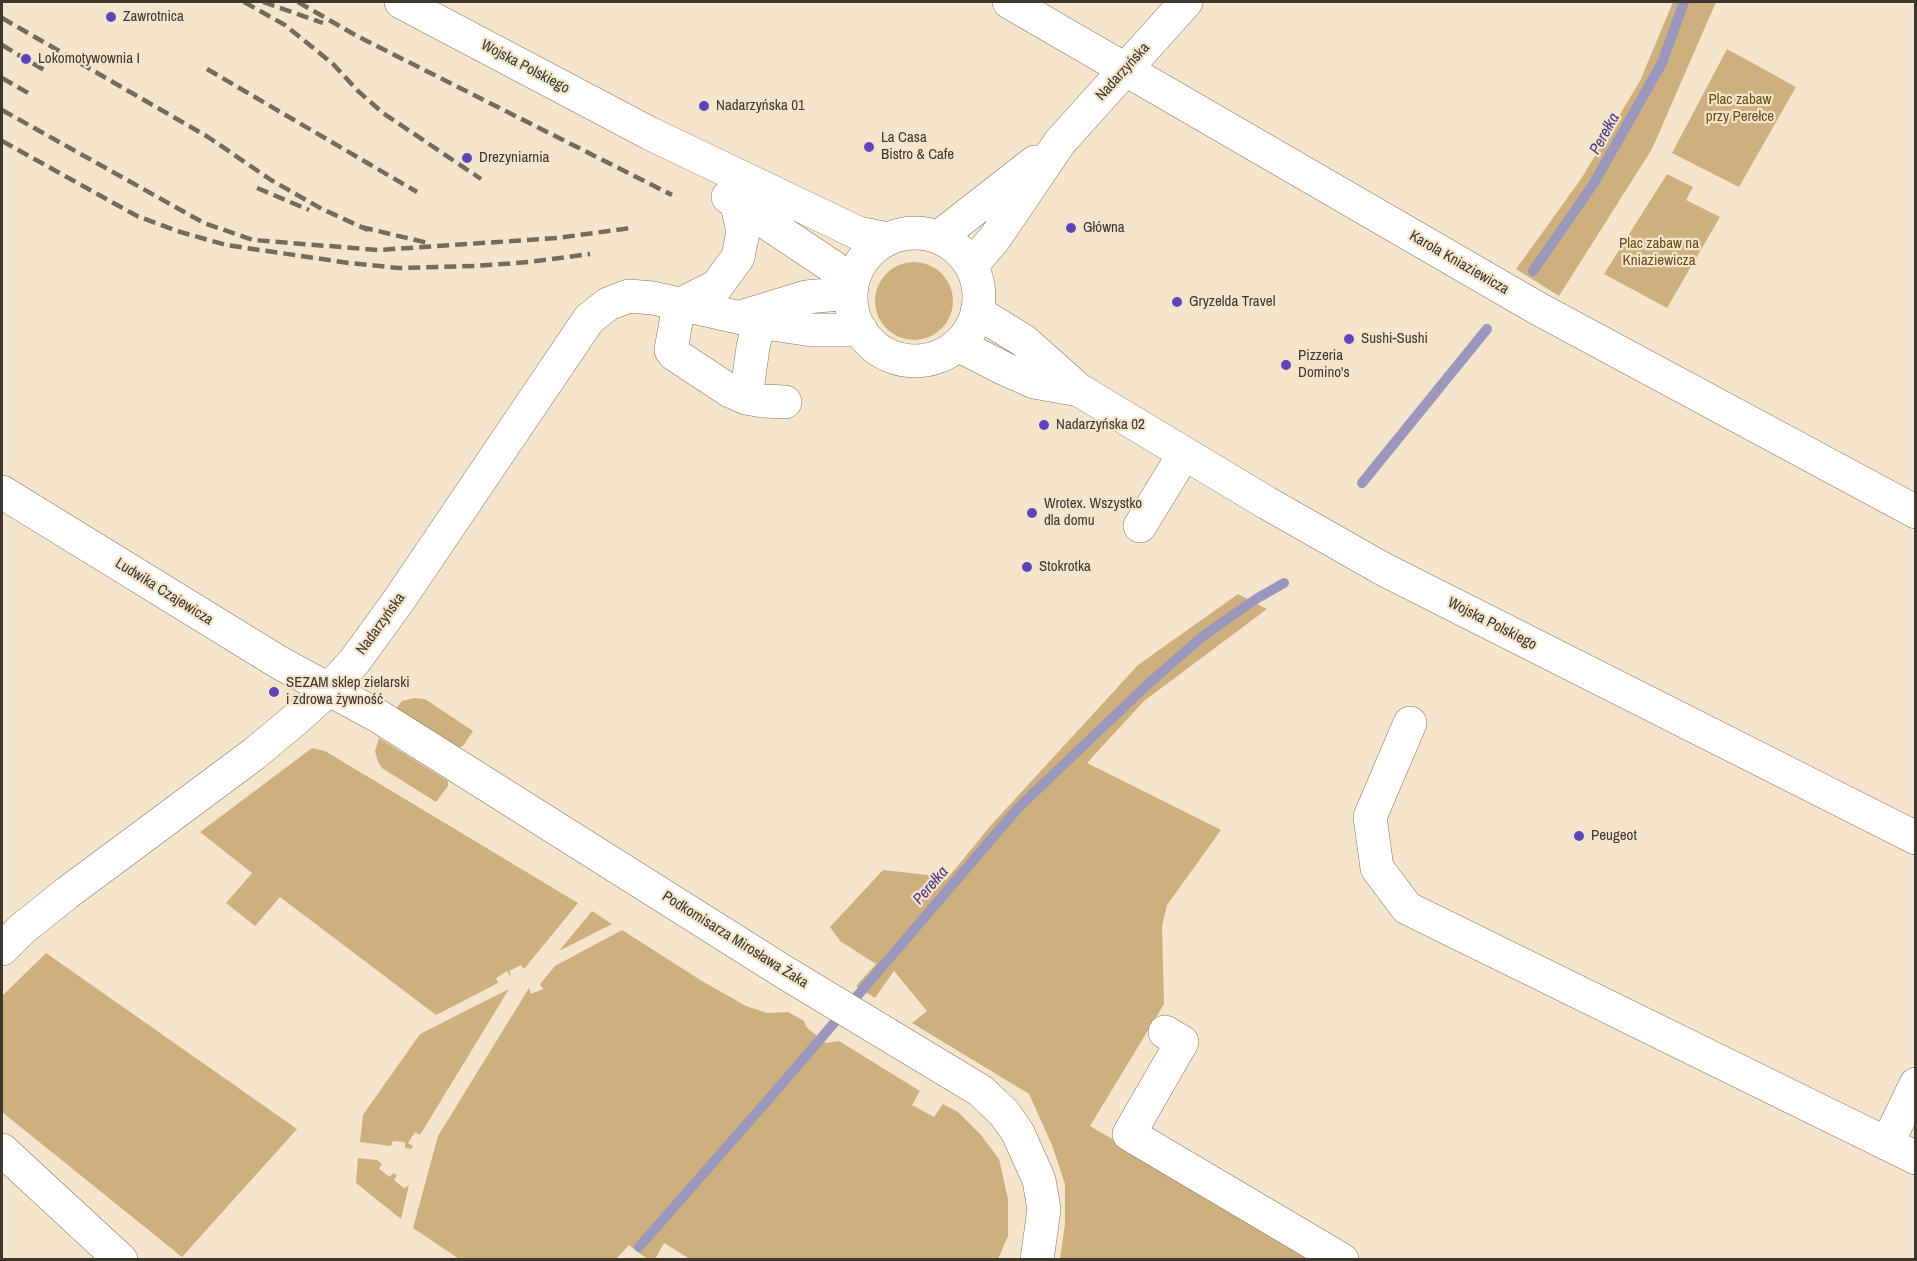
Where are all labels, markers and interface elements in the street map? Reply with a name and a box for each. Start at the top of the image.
place label: Zawrotnica [123,8,184,26]
marker: Zawrotnica [104,10,118,24]
street label: Wojska Polskiego [478,36,572,98]
street label: Nadarzyńska [1092,39,1154,105]
place label: Lokomotywownia I [38,50,140,68]
marker: Lokomotywownia I [19,52,33,66]
park label: Plac zabaw przy Perełce [1706,91,1774,126]
place label: Nadarzyńska 01 [716,97,805,115]
marker: Nadarzyńska 01 [697,99,711,113]
water label: Perełka [1586,110,1624,158]
place label: La Casa Bistro & Cafe [881,129,954,164]
marker: La Casa Bistro & Cafe [862,140,876,154]
place label: Drezyniarnia [479,149,549,167]
marker: Drezyniarnia [460,151,474,165]
place label: Główna [1083,219,1125,237]
marker: Główna [1064,221,1078,235]
street label: Karola Kniaziewicza [1406,227,1512,299]
park label: Plac zabaw na Kniaziewicza [1619,235,1699,270]
place label: Gryzelda Travel [1189,293,1275,311]
marker: Gryzelda Travel [1170,295,1184,309]
place label: Sushi-Sushi [1361,330,1428,348]
marker: Sushi-Sushi [1342,332,1356,346]
place label: Pizzeria Domino's [1298,347,1350,382]
marker: Pizzeria Domino's [1279,358,1293,372]
place label: Nadarzyńska 02 [1056,416,1145,434]
marker: Nadarzyńska 02 [1037,418,1051,432]
place label: Wrotex. Wszystko dla domu [1044,495,1142,530]
marker: Wrotex. Wszystko dla domu [1025,506,1039,520]
street label: Ludwika Czajewicza [112,555,216,629]
place label: Stokrotka [1039,558,1091,576]
marker: Stokrotka [1020,560,1034,574]
street label: Nadarzyńska [353,590,409,658]
street label: Wojska Polskiego [1444,594,1540,654]
place label: SEZAM sklep zielarski i zdrowa żywność [286,674,410,709]
marker: SEZAM sklep zielarski i zdrowa żywność [267,685,281,699]
place label: Peugeot [1591,827,1637,845]
marker: Peugeot [1572,829,1586,843]
water label: Perełka [909,863,953,909]
street label: Podkomisarza Mirosława Żaka [659,888,811,992]

